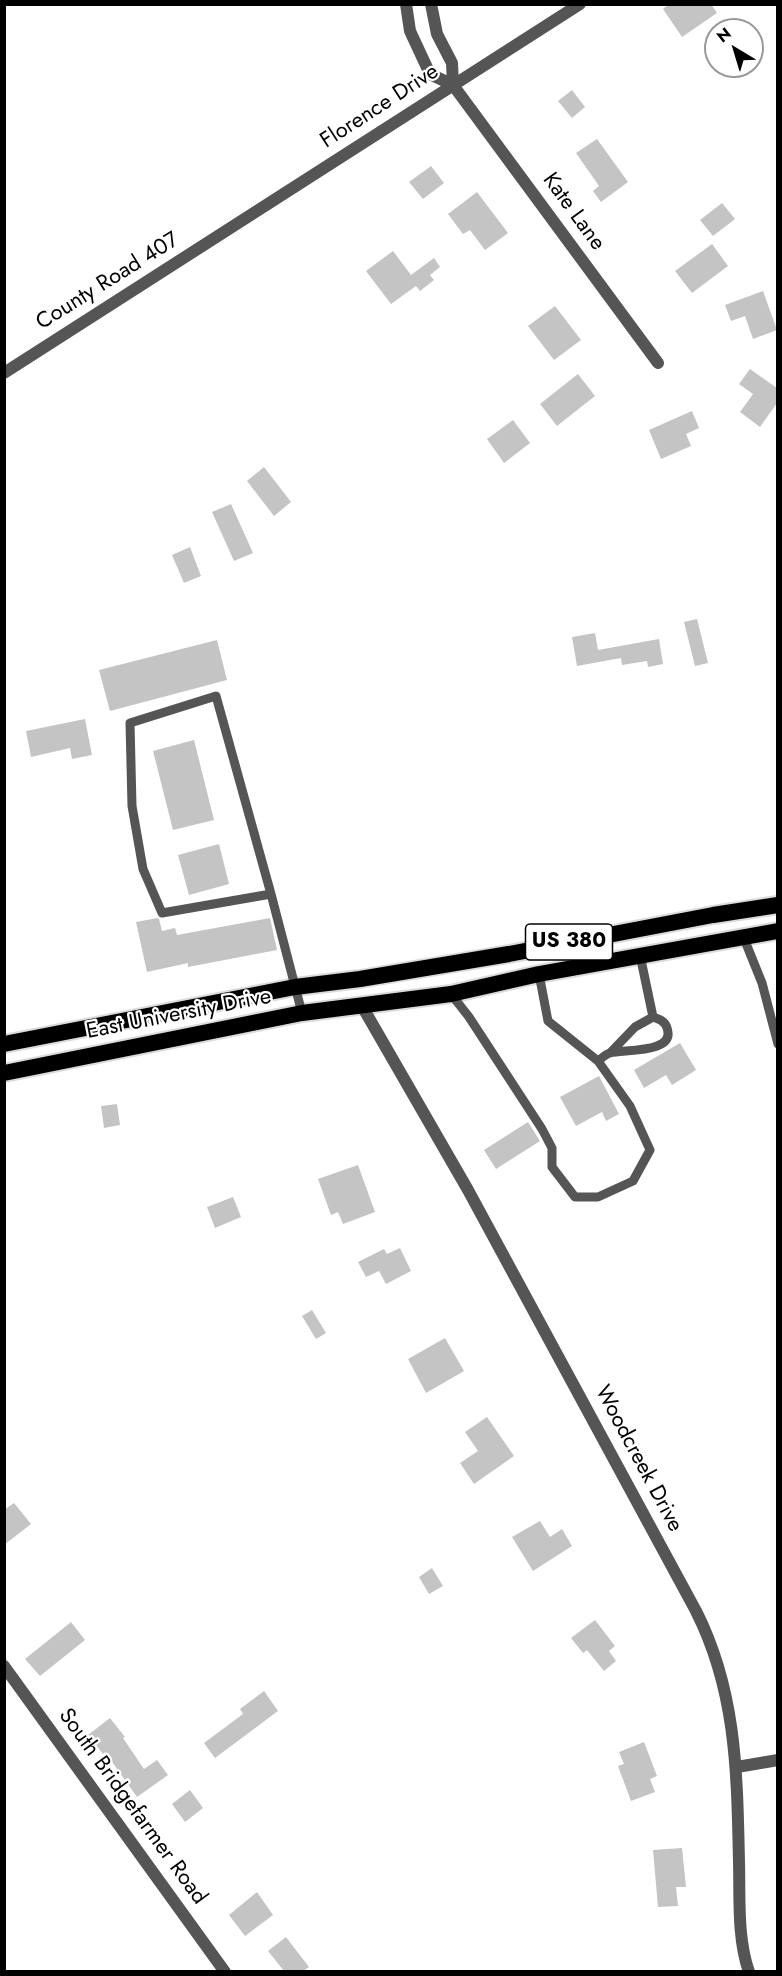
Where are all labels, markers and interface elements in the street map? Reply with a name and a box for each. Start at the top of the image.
north arrow [704,18,764,78]
text: N [712,22,736,48]
street label: Florence Drive [316,59,444,155]
street label: Kate Lane [536,168,610,256]
street label: County Road 407 [32,228,184,336]
road number: US 380 [526,924,612,960]
street label: East University Drive [84,984,274,1046]
street label: Woodcreek Drive [588,1381,688,1537]
street label: South Bridgefarmer Road [52,1704,212,1910]

